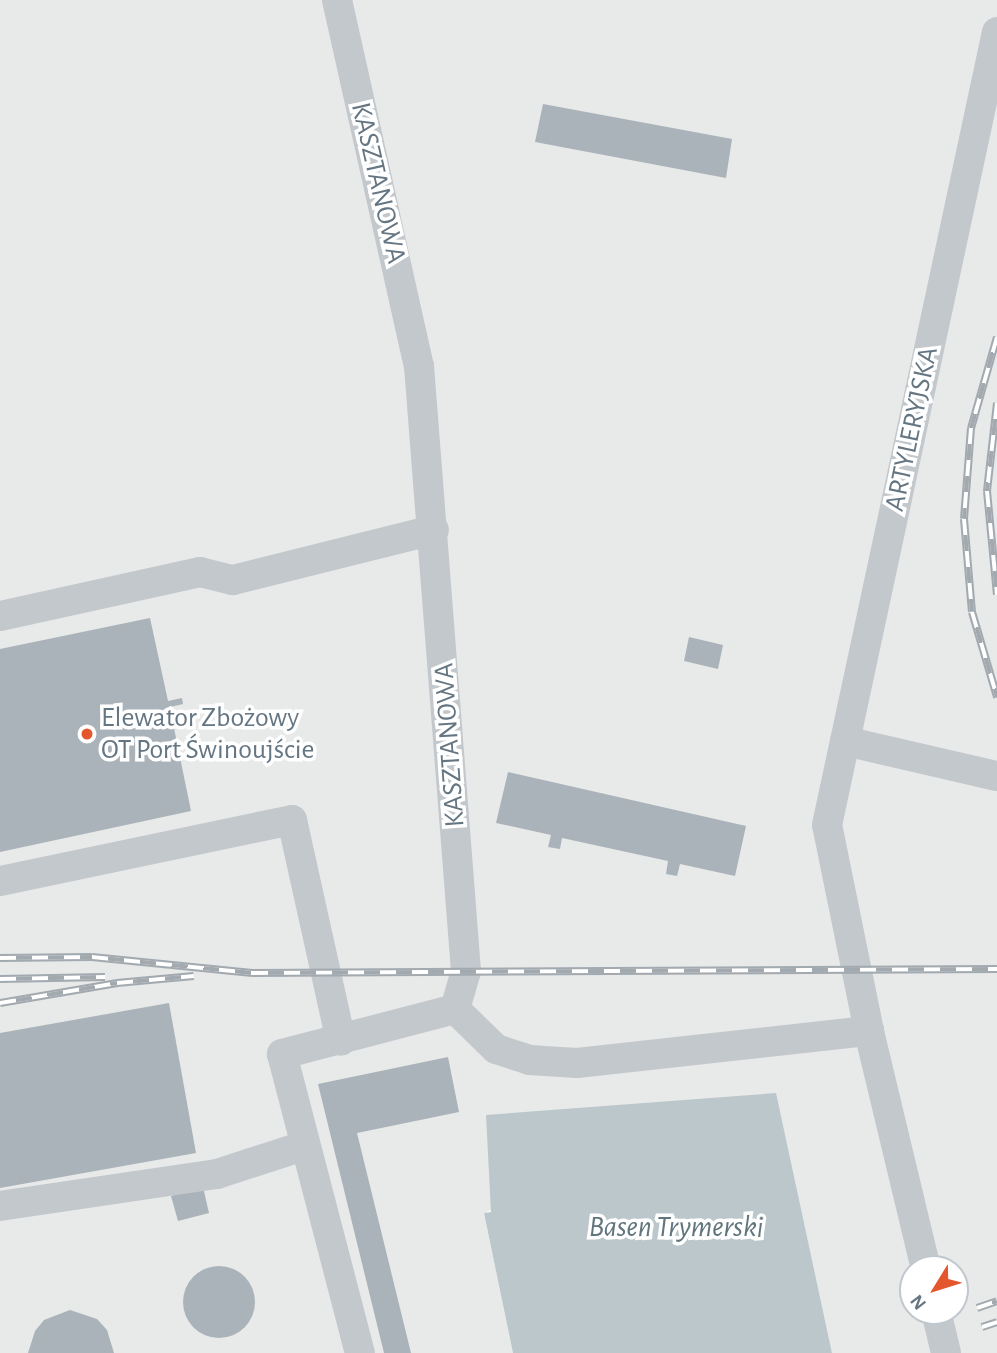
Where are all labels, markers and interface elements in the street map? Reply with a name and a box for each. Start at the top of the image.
street label: KASZTANOWA [343,99,413,267]
street label: ARTYLERYJSKA [878,344,946,514]
street label: KASZTANOWA [428,662,472,828]
place label: Elewator Zbożowy OT Port Świnoujście [101,701,314,767]
marker: Elewator Zbożowy OT Port Świnoujście [79,726,95,742]
water label: Basen Trymerski [589,1209,763,1245]
north arrow [899,1255,969,1325]
text: N [907,1291,930,1313]

